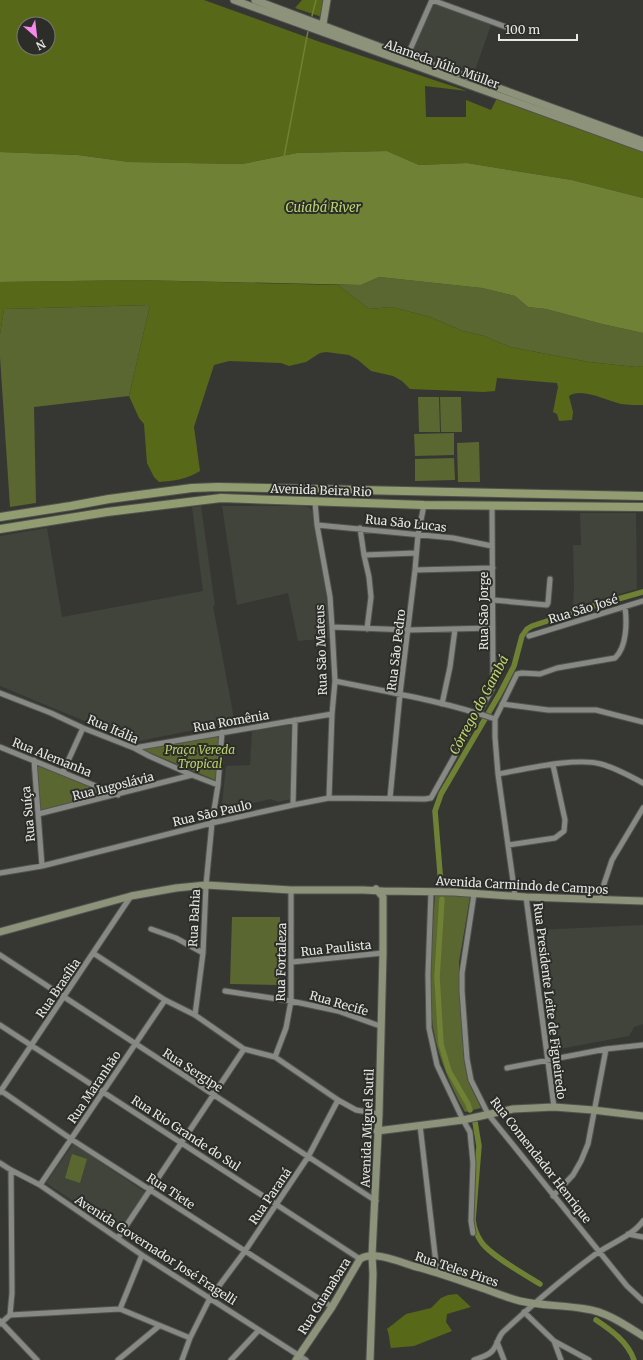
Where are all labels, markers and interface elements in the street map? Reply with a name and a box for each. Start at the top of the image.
north arrow [16,16,56,56]
scale bar [499,16,577,42]
text: 100 m [505,22,540,37]
street label: Alameda Júlio Müller [382,36,502,92]
text: N [33,37,48,53]
water label: Cuiabá River [285,199,361,216]
street label: Avenida Beira Rio [269,481,372,499]
street label: Rua São Lucas [365,511,448,535]
street label: Rua São Jorge [476,572,491,650]
street label: Rua São José [546,591,620,627]
street label: Rua São Mateus [312,604,330,696]
street label: Rua São Pedro [384,608,408,692]
water label: Córrego do Gambá [446,652,513,758]
street label: Rua Romênia [192,707,271,735]
street label: Rua Itália [85,711,141,747]
street label: Rua Alemanha [10,734,94,780]
park label: Praça Vereda Tropical [165,742,235,771]
street label: Rua Iugoslávia [71,768,156,803]
street label: Rua Suíça [18,785,38,842]
street label: Rua São Paulo [171,797,253,829]
street label: Avenida Carmindo de Campos [434,873,609,897]
street label: Rua Bahia [185,888,203,947]
street label: Rua Presidente Leite de Figueiredo [530,902,570,1100]
street label: Rua Fortaleza [273,922,289,1001]
street label: Rua Paulista [300,937,373,959]
street label: Rua Brasília [33,955,84,1021]
street label: Rua Recife [308,987,370,1019]
street label: Rua Sergipe [160,1045,226,1095]
street label: Rua Maranhão [64,1048,124,1126]
street label: Avenida Miguel Sutil [357,1068,377,1189]
street label: Rua Rio Grande do Sul [129,1092,244,1174]
street label: Rua Comendador Henrique [487,1094,595,1226]
street label: Rua Paraná [246,1164,295,1227]
street label: Rua Tiete [144,1170,198,1212]
street label: Avenida Governador José Fragelli [71,1191,240,1308]
street label: Rua Teles Pires [413,1248,501,1290]
street label: Rua Guanabara [294,1254,354,1337]

